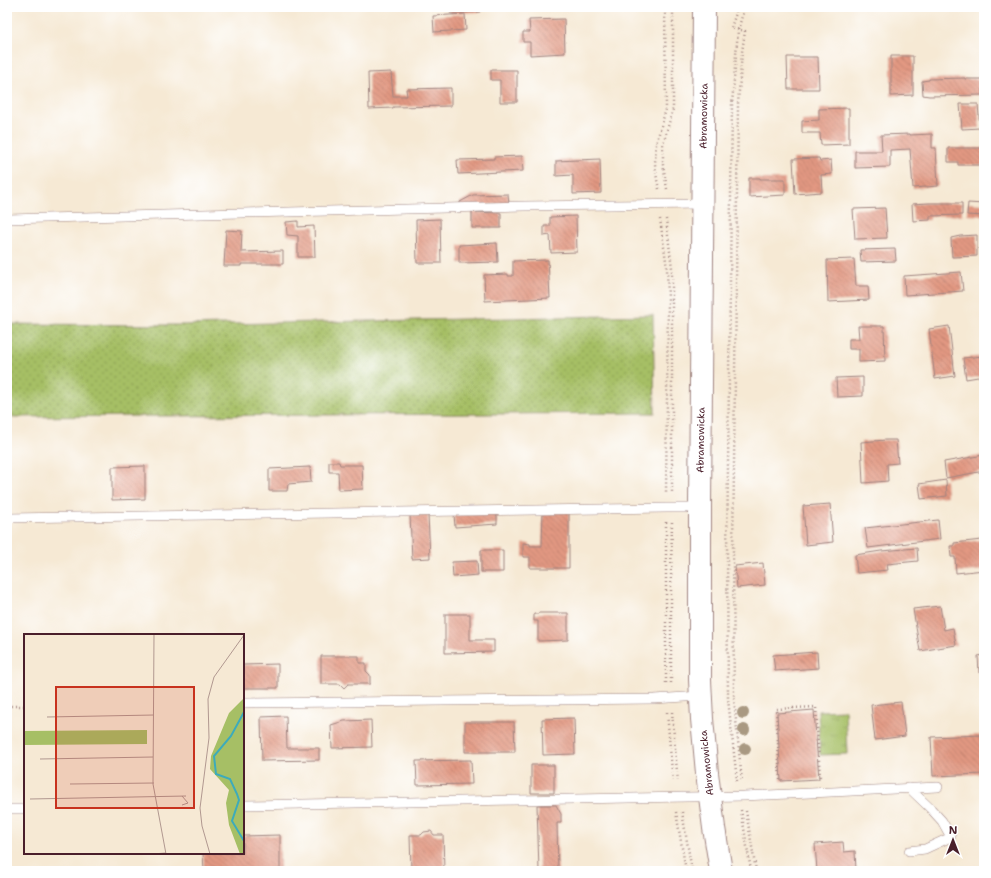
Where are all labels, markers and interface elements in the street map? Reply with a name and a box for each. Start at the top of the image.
street label: Abramowicka [696,82,711,149]
street label: Abramowicka [693,406,708,473]
inset map [24,634,244,854]
street label: Abramowicka [697,729,716,796]
north arrow [933,820,973,860]
text: N [949,823,958,838]

